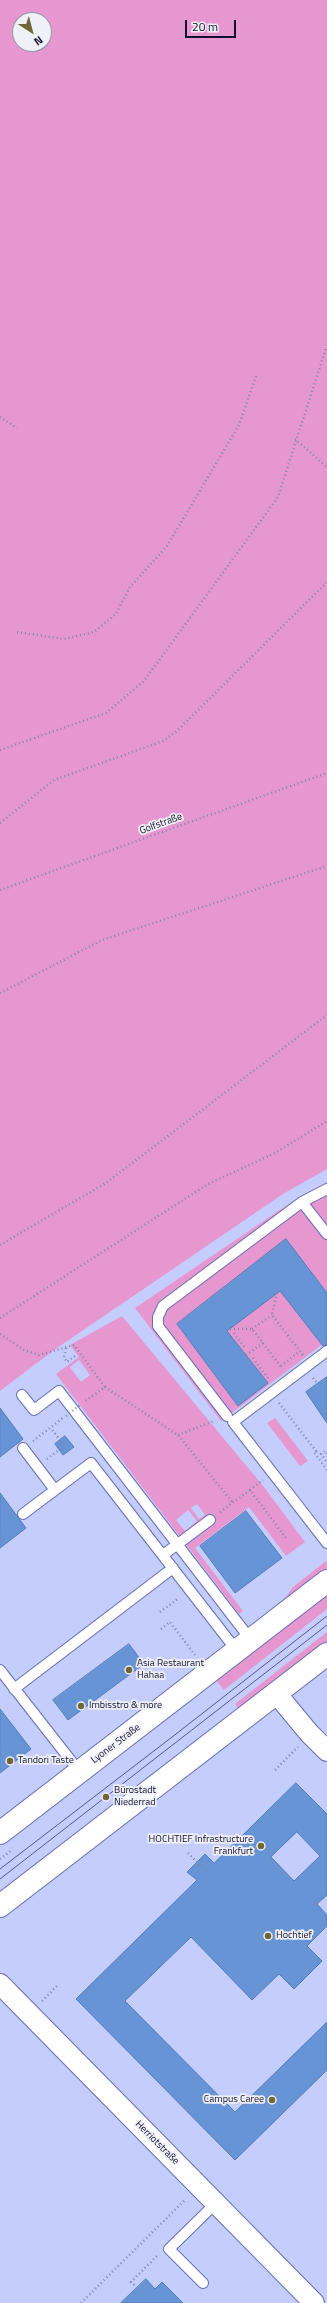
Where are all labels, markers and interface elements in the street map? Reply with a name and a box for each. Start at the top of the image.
north arrow [12,12,52,52]
scale bar [187,12,238,38]
text: 20 m [192,17,218,36]
text: N [31,32,46,50]
street label: Golfstraße [138,811,184,837]
place label: Asia Restaurant Hahaa [137,1658,204,1682]
marker: Asia Restaurant Hahaa [124,1665,134,1675]
place label: Imbisstro & more [89,1700,162,1712]
marker: Imbisstro & more [76,1701,86,1711]
street label: Lyoner Straße [89,1722,143,1766]
place label: Tandori Taste [18,1755,74,1767]
marker: Tandori Taste [5,1756,15,1766]
place label: Bürostadt Niederrad [114,1785,156,1808]
marker: Bürostadt Niederrad [101,1792,111,1802]
place label: HOCHTIEF Infrastructure Frankfurt [149,1834,253,1858]
marker: HOCHTIEF Infrastructure Frankfurt [256,1841,266,1851]
place label: Hochtief [276,1930,312,1942]
marker: Hochtief [263,1931,273,1941]
place label: Campus Caree [204,2094,264,2106]
marker: Campus Caree [267,2095,277,2105]
street label: Herriotstraße [133,2119,181,2167]

